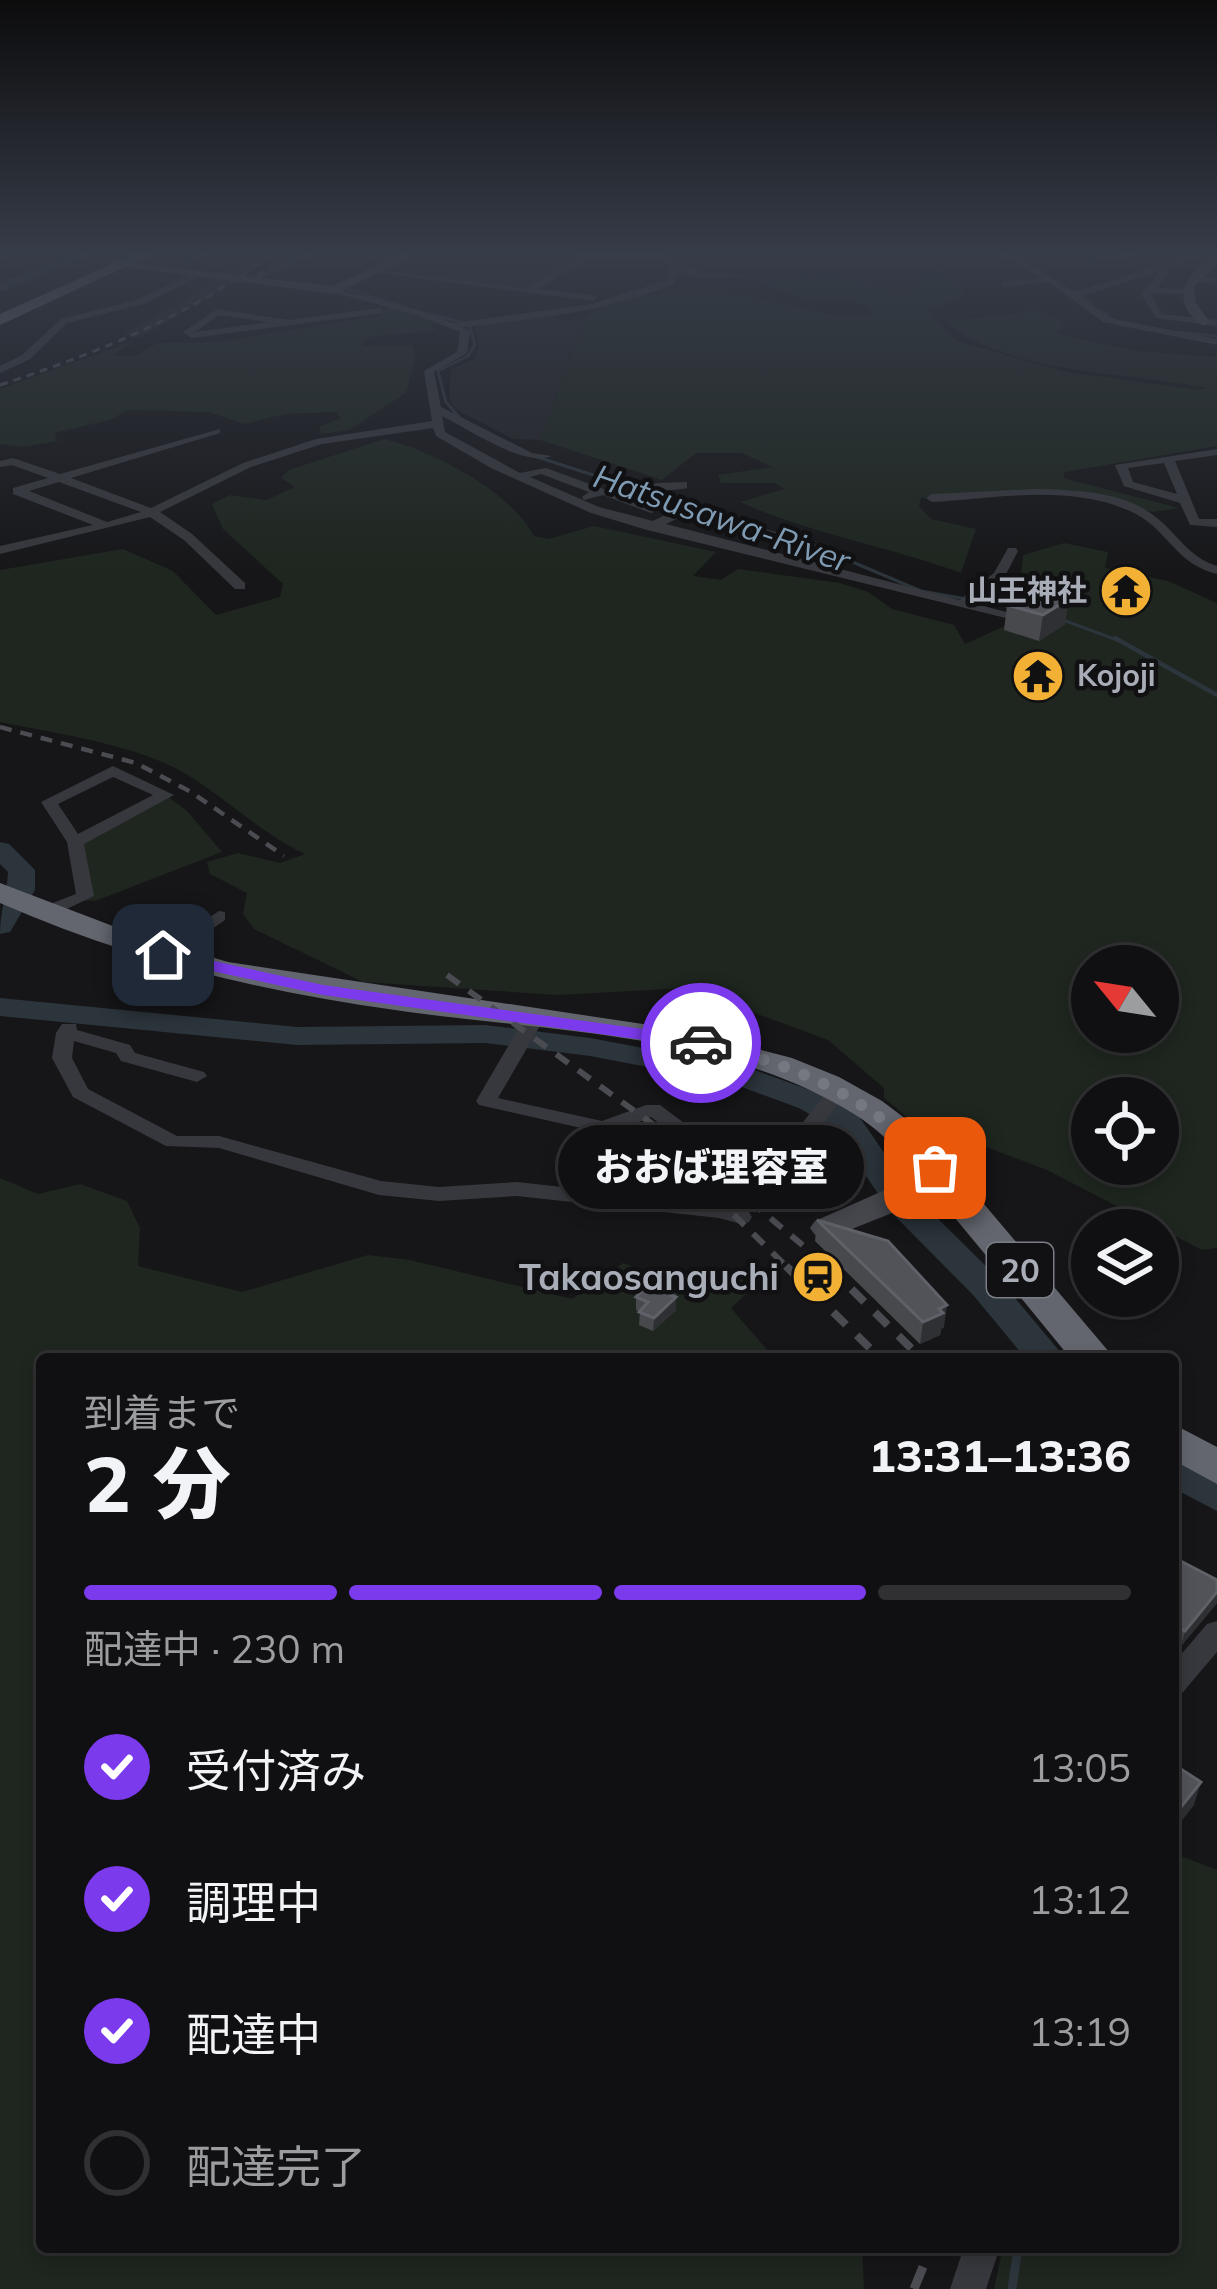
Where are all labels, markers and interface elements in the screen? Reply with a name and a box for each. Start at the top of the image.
water label: Hatsusawa-River [589,454,858,581]
temple icon: 山王神社 [1098,563,1154,619]
place label: 山王神社 [967,571,1087,609]
temple icon: Kojoji [1010,648,1066,704]
place label: Kojoji [1077,656,1156,694]
pin [112,904,214,1006]
icon: home [130,922,196,988]
north arrow [1071,945,1179,1053]
map controls [1071,945,1179,1317]
courier [641,983,761,1103]
icon: car [668,1010,734,1076]
button: locate [1071,1077,1179,1185]
pin [884,1117,986,1219]
callout: おおば理容室 [557,1126,863,1210]
icon: bag [902,1135,968,1201]
text: おおば理容室 [594,1142,828,1191]
button: layers [1071,1209,1179,1317]
road number: 20 [987,1243,1053,1297]
station icon: Takaosanguchi [790,1249,846,1305]
place label: Takaosanguchi [519,1254,779,1299]
text: 到着まで [84,1388,240,1437]
text: 13:31–13:36 [869,1427,1131,1483]
text: 2 分 [84,1434,231,1532]
text: 配達中 · 230 m [84,1624,345,1673]
icon: check [84,1734,150,1800]
text: 受付済み [186,1742,366,1798]
text: 13:05 [1029,1743,1131,1792]
icon: check [84,1866,150,1932]
text: 調理中 [186,1874,321,1930]
text: 13:12 [1029,1875,1131,1924]
icon: check [84,1998,150,2064]
text: 配達中 [186,2006,321,2062]
text: 13:19 [1029,2007,1131,2056]
text: 配達完了 [186,2138,366,2194]

